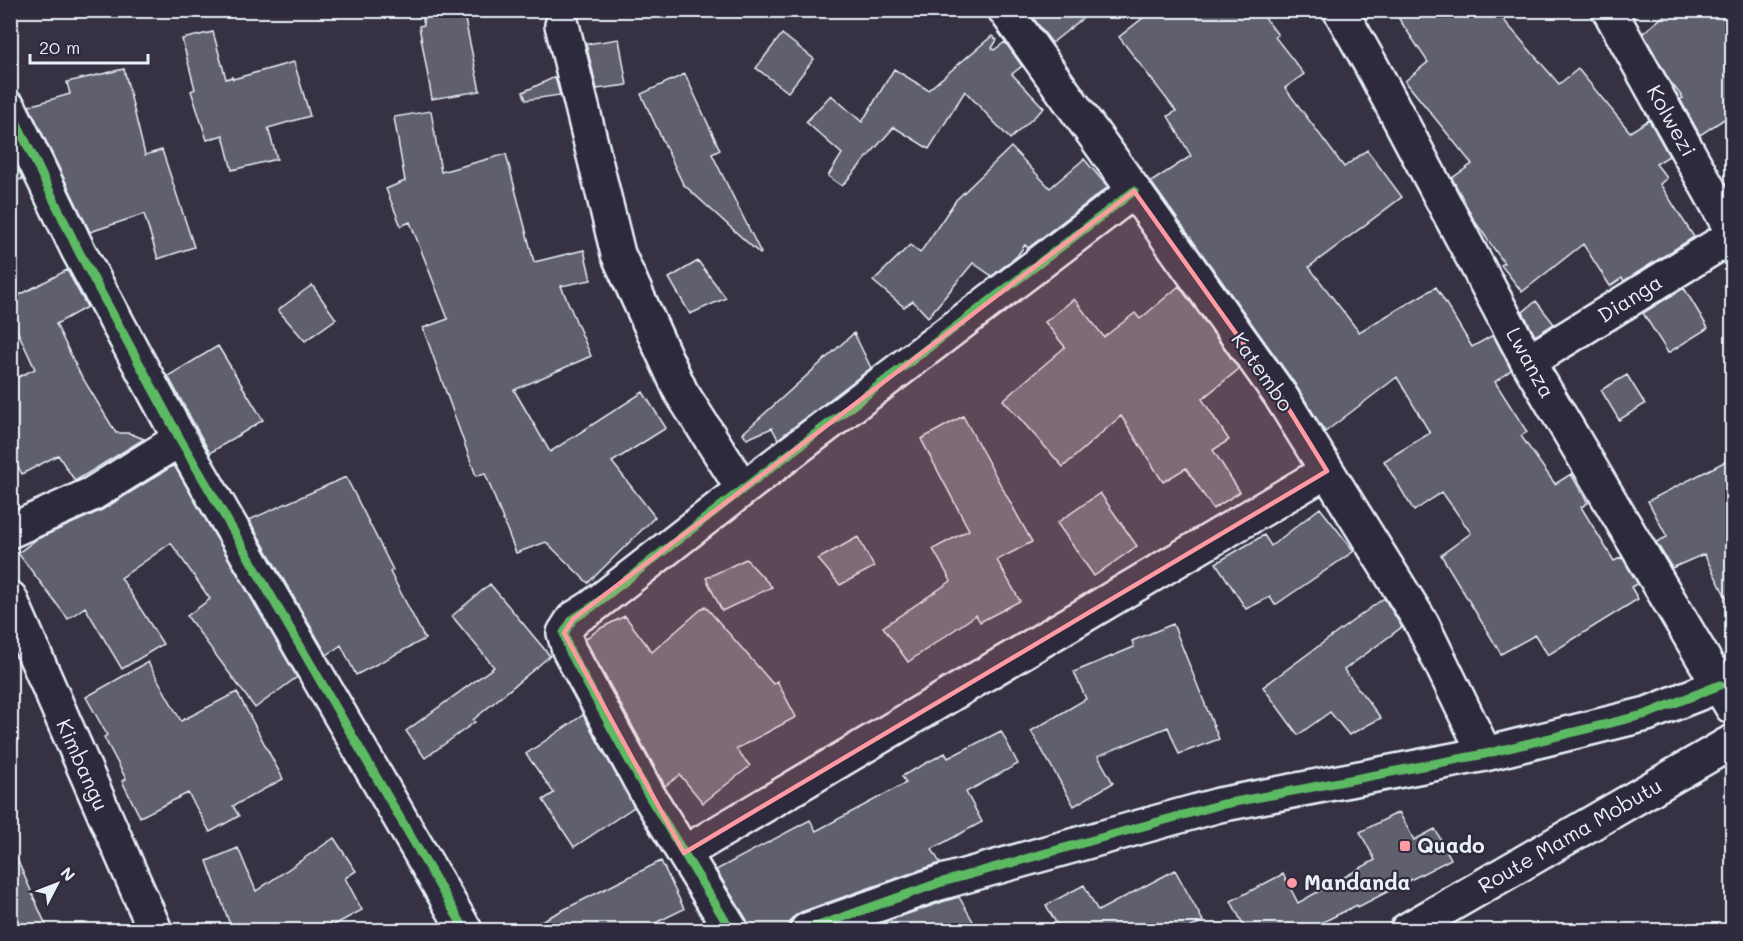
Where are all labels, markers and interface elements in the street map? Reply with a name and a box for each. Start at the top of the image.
scale bar [30,27,148,65]
text: 20 m [39,35,80,59]
street label: Kolwezi [1642,80,1703,161]
street label: Dianga [1592,268,1666,328]
street label: Lwanza [1501,322,1562,402]
street label: Katembo [1226,326,1300,416]
street label: Kimbangu [51,714,116,814]
street label: Route Mama Mobutu [1473,771,1666,898]
place label: Quado [1417,831,1485,858]
marker: Quado [1398,839,1412,853]
north arrow [27,854,87,914]
text: N [57,862,80,885]
place label: Mandanda [1304,868,1410,895]
marker: Mandanda [1285,876,1299,890]

